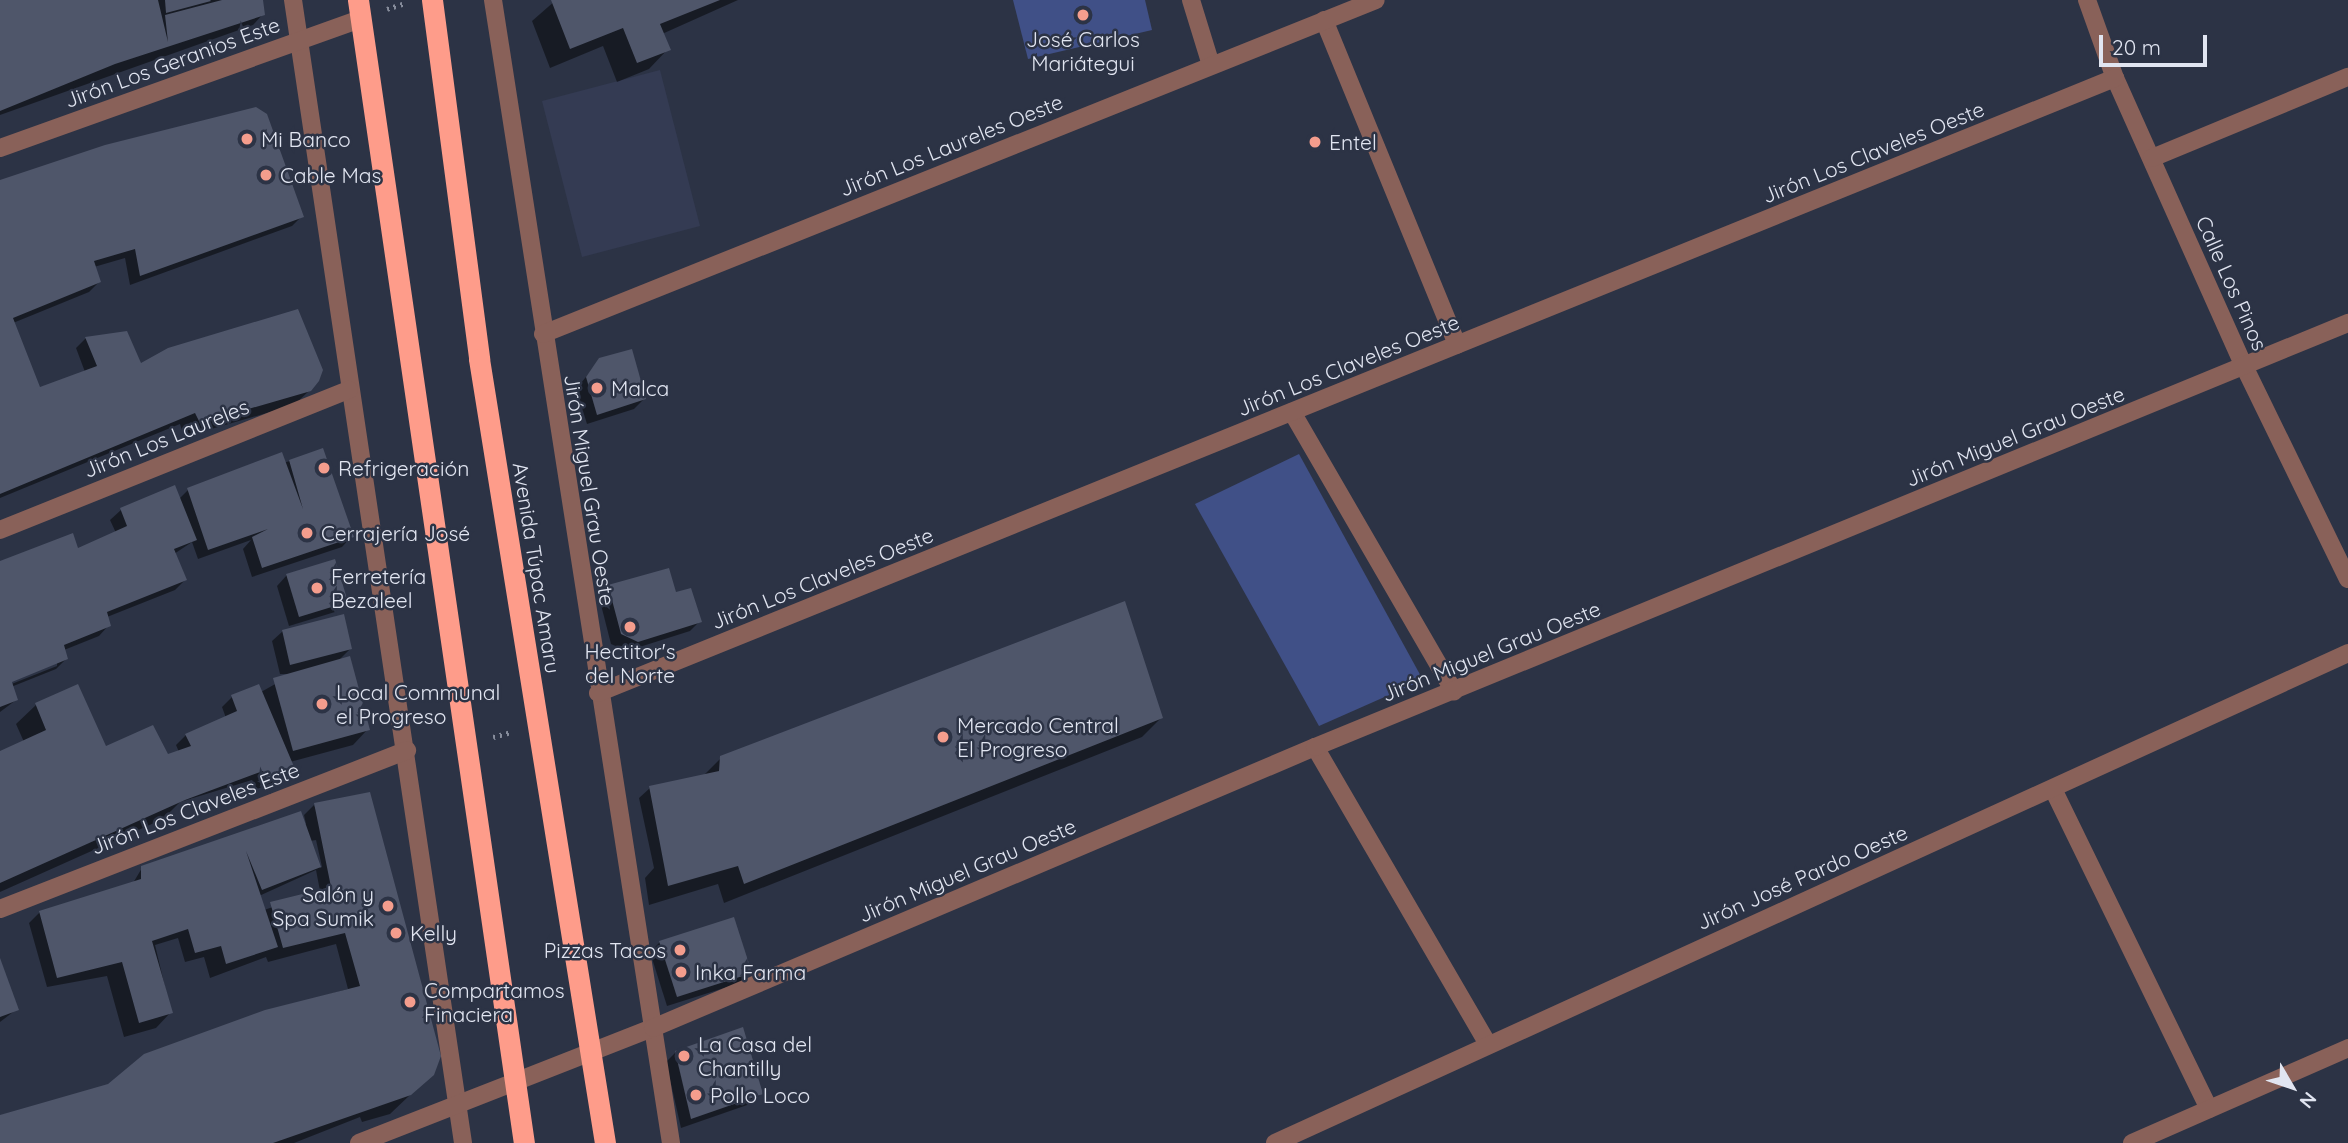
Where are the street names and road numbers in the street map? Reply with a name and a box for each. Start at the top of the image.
street label: Jirón Los Geranios Este [61,11,283,113]
street label: Jirón Los Laureles Oeste [836,89,1066,201]
street label: Jirón Los Claveles Oeste [1758,96,1988,208]
street label: Calle Los Pinos [2191,212,2273,354]
street label: Jirón Los Claveles Oeste [1233,309,1463,421]
street label: Jirón Miguel Grau Oeste [559,373,621,607]
street label: Jirón Miguel Grau Oeste [1902,381,2128,491]
street label: Jirón Los Laureles [80,393,252,483]
street label: Avenida Túpac Amaru [508,461,566,675]
street label: Jirón Los Claveles Oeste [707,522,937,634]
street label: Jirón Miguel Grau Oeste [1378,596,1604,706]
street label: Jirón Los Claveles Este [87,757,303,859]
street label: Jirón Miguel Grau Oeste [854,813,1080,927]
street label: Jirón José Pardo Oeste [1693,819,1911,935]

